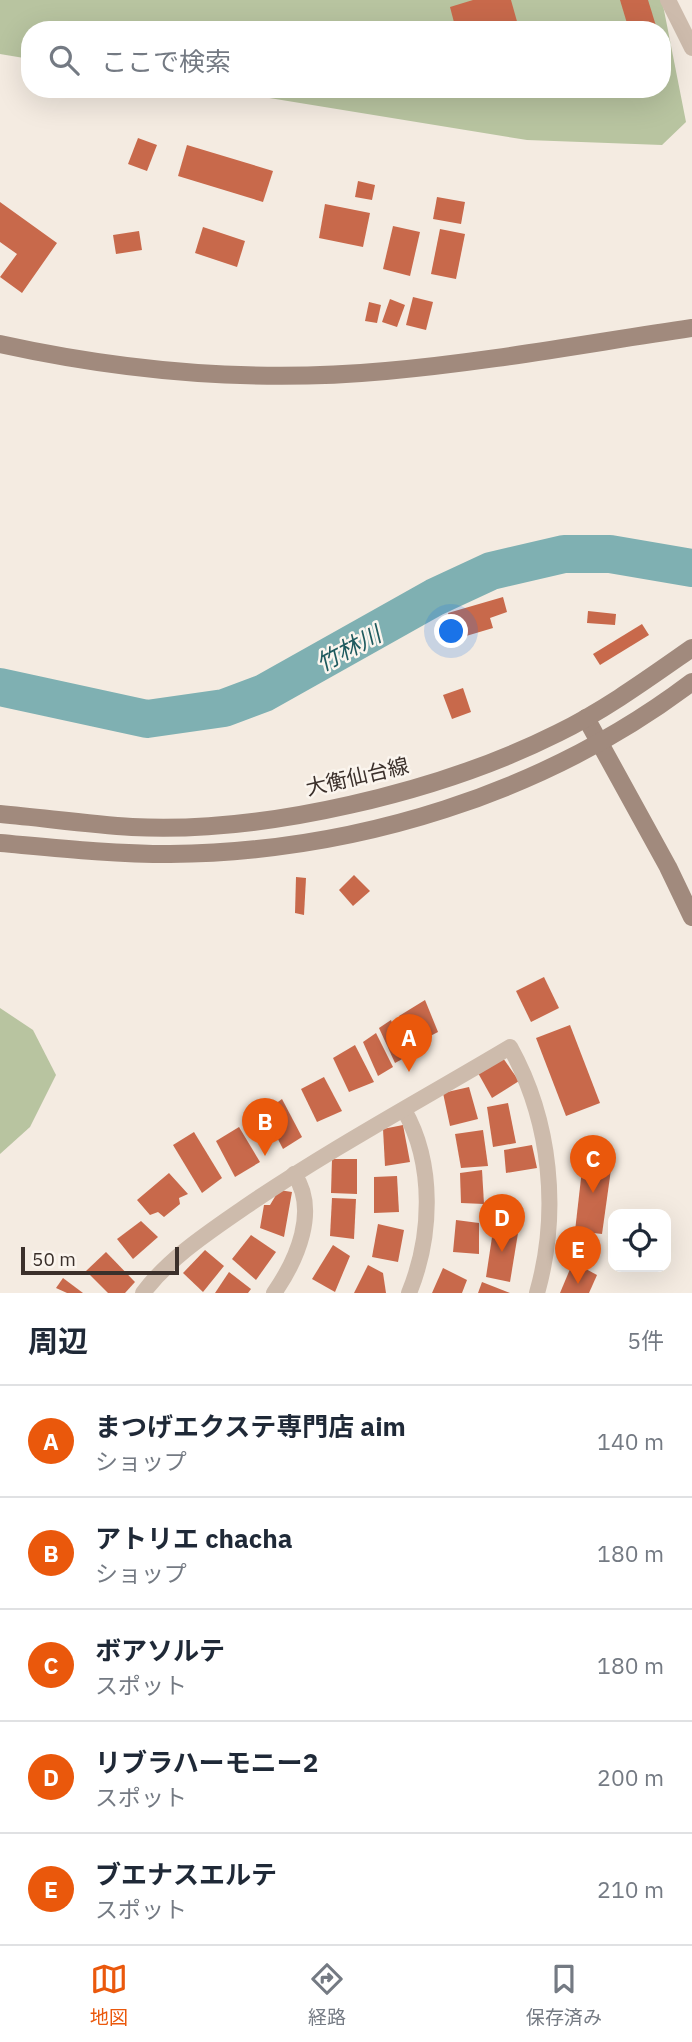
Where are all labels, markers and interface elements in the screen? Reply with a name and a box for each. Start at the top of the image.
search box [21,21,671,98]
icon: search [45,41,83,79]
text: ここで検索 [101,44,231,78]
your location [434,614,468,648]
water label: 竹林川 [310,617,388,677]
street label: 大衡仙台線 [303,751,411,801]
pin: A [386,1014,432,1072]
pin: B [242,1098,288,1156]
pin: C [570,1135,616,1193]
pin: D [479,1194,525,1252]
map controls [608,1209,671,1272]
button: locate [608,1209,671,1272]
pin: E [555,1226,601,1284]
scale bar [21,1244,178,1276]
text: 50 m [32,1247,76,1271]
text: 周辺 [28,1321,88,1360]
text: 5件 [627,1325,664,1355]
text: まつげエクステ専門店 aim [95,1409,406,1443]
text: A [43,1426,59,1456]
text: 140 m [597,1426,664,1456]
text: ショップ [95,1446,187,1476]
text: アトリエ chacha [95,1521,293,1555]
text: B [43,1538,59,1568]
text: 180 m [597,1538,664,1568]
text: ショップ [95,1558,187,1588]
text: ボアソルテ [95,1633,225,1667]
text: C [44,1650,58,1680]
text: 180 m [597,1650,664,1680]
text: スポット [95,1670,187,1700]
text: リブラハーモニー2 [95,1745,318,1779]
text: D [43,1762,59,1792]
text: 200 m [597,1762,664,1792]
text: スポット [95,1782,187,1812]
text: ブエナスエルテ [95,1857,277,1891]
text: E [44,1874,58,1904]
text: 210 m [597,1874,664,1904]
text: スポット [95,1894,187,1924]
tab: 地図 [90,1960,128,2029]
tab: 経路 [308,1960,346,2029]
tab: 保存済み [526,1960,602,2029]

